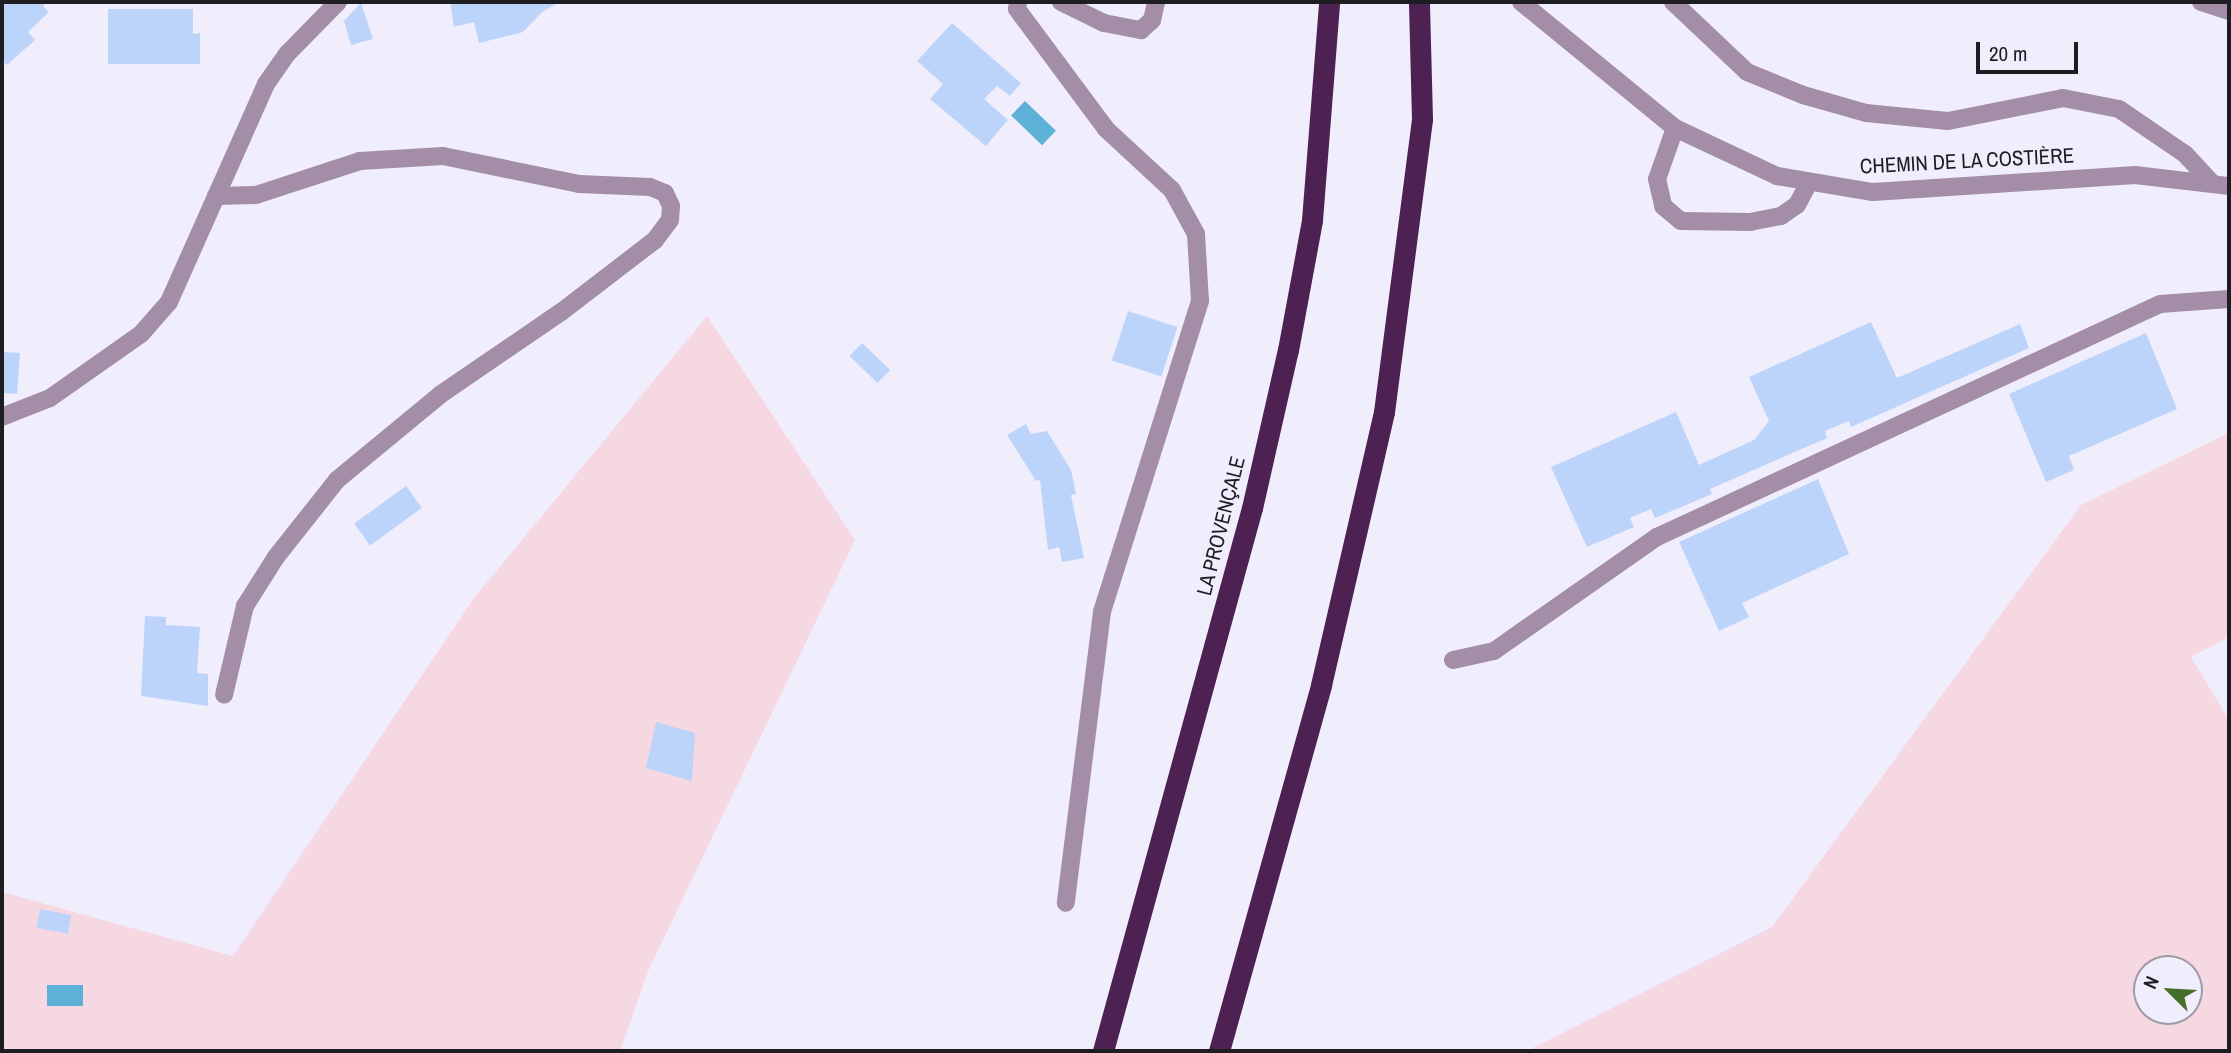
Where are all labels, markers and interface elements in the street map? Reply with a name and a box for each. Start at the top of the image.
scale bar [1979,28,2080,72]
text: 20 m [1989,39,2027,68]
street label: CHEMIN DE LA COSTIÈRE [1859,143,2075,179]
street label: LA PROVENÇALE [1191,453,1251,599]
north arrow [2133,955,2203,1025]
text: N [2136,972,2165,993]

